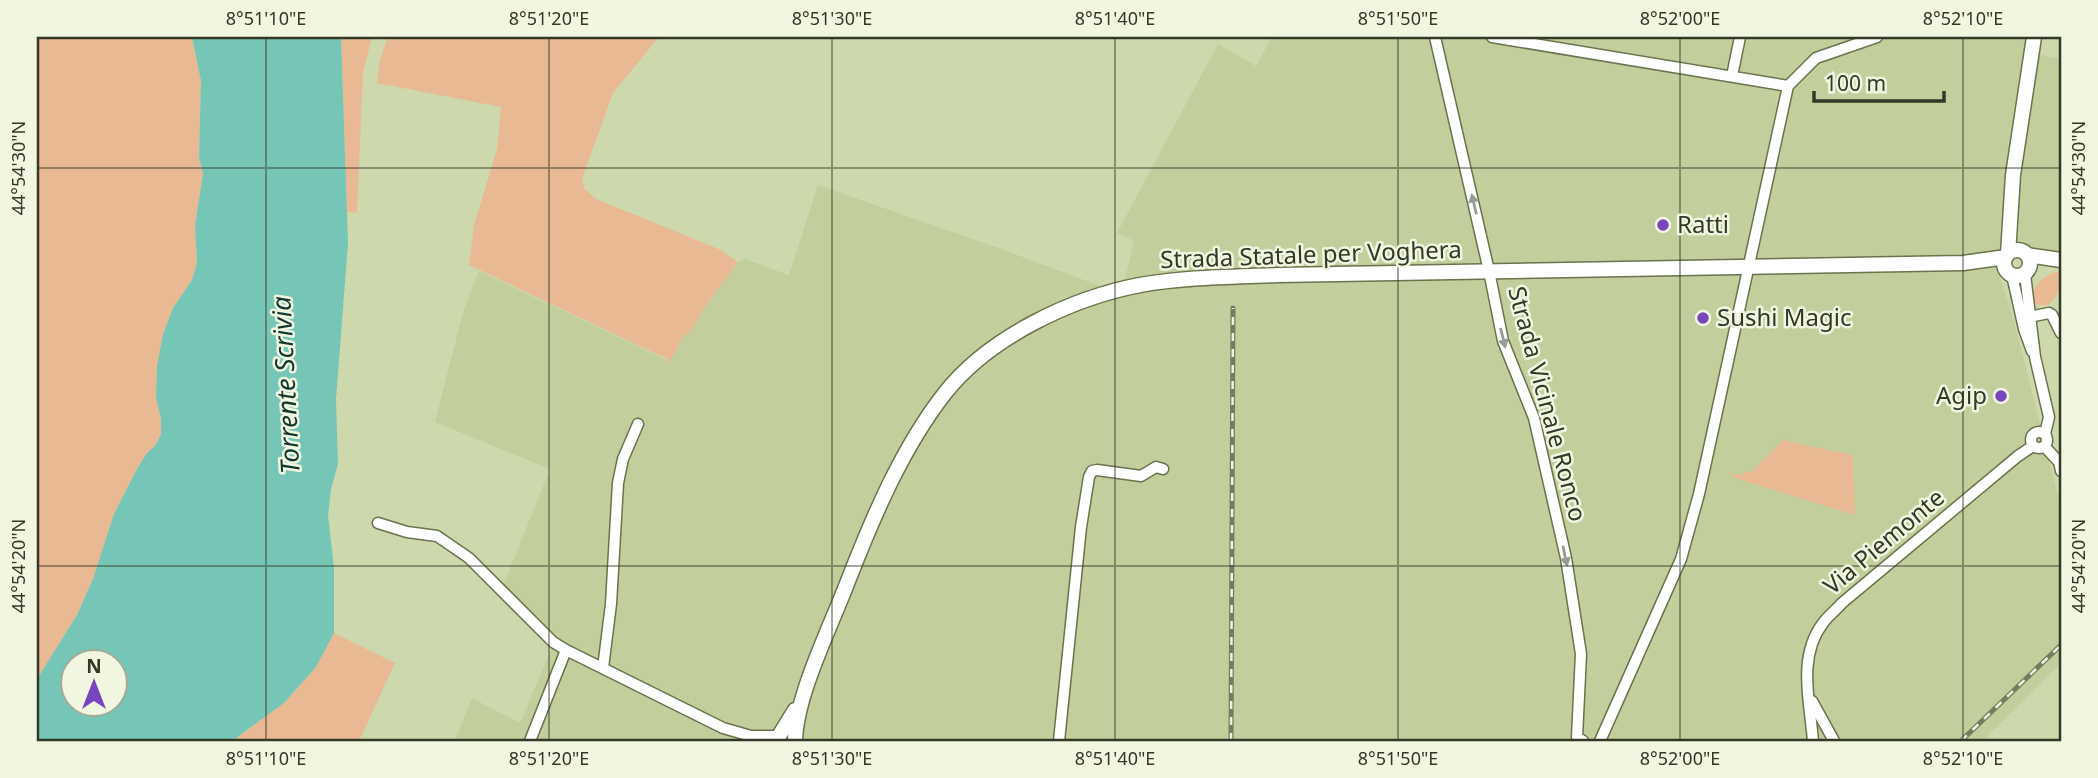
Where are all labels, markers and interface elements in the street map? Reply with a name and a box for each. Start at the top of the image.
text: 8°51'10"E [226,6,306,30]
text: 8°51'20"E [509,6,589,30]
text: 8°51'30"E [792,6,872,30]
text: 8°51'40"E [1075,6,1155,30]
text: 8°51'50"E [1358,6,1438,30]
text: 8°52'00"E [1640,6,1720,30]
text: 8°52'10"E [1923,6,2003,30]
scale bar [1814,60,1944,104]
text: 100 m [1825,69,1886,97]
text: 44°54'30"N [6,121,30,215]
text: 44°54'30"N [2066,121,2090,215]
one-way arrow [1468,193,1479,215]
place label: Ratti [1677,207,1729,240]
marker: Ratti [1655,217,1671,233]
street label: Strada Statale per Voghera [1160,232,1462,275]
street label: Strada Vicinale Ronco [1501,282,1596,525]
water label: Torrente Scrivia [262,295,308,475]
place label: Sushi Magic [1717,300,1851,333]
marker: Sushi Magic [1695,310,1711,326]
one-way arrow [1498,327,1509,349]
place label: Agip [1936,378,1987,411]
marker: Agip [1993,388,2009,404]
street label: Via Piemonte [1816,480,1951,601]
text: 44°54'20"N [6,519,30,613]
text: 44°54'20"N [2066,519,2090,613]
one-way arrow [1560,545,1571,567]
north arrow [60,648,130,718]
text: N [86,653,102,679]
text: 8°51'10"E [226,746,306,770]
text: 8°51'20"E [509,746,589,770]
text: 8°51'30"E [792,746,872,770]
text: 8°51'40"E [1075,746,1155,770]
text: 8°51'50"E [1358,746,1438,770]
text: 8°52'00"E [1640,746,1720,770]
text: 8°52'10"E [1923,746,2003,770]

